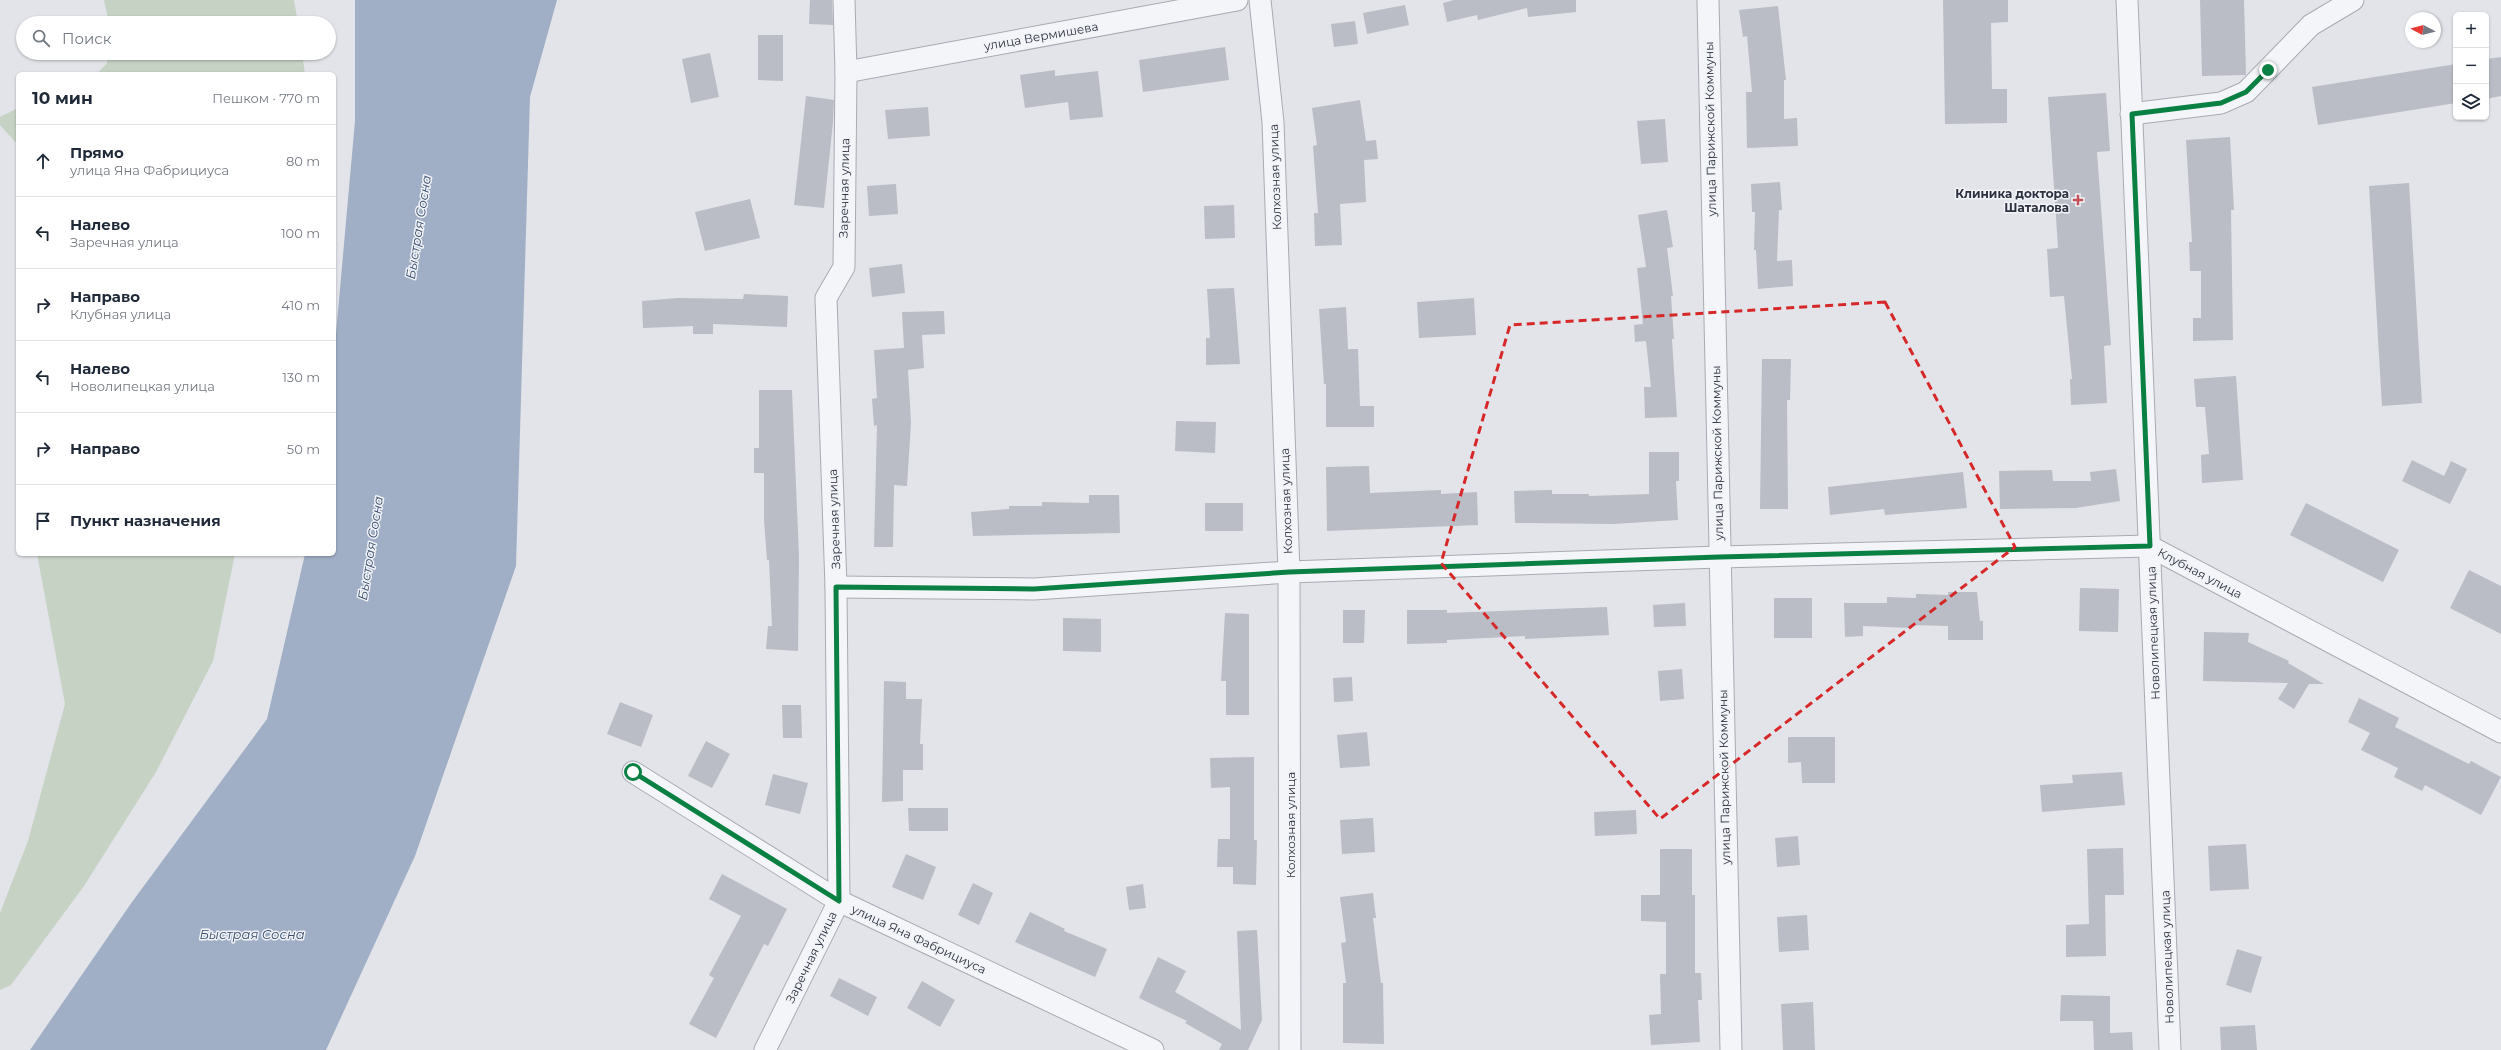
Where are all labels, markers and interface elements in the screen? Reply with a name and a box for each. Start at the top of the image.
north arrow [2405,12,2441,48]
map controls [2453,12,2489,120]
button: + [2453,12,2489,48]
search box [16,16,336,60]
street label: улица Вермишева [982,19,1099,54]
icon: search [30,27,52,49]
text: Поиск [62,29,111,48]
street label: улица Парижской Коммуны [1701,41,1719,218]
button: − [2453,48,2489,84]
route end [2259,61,2277,79]
button: layers [2453,84,2489,120]
text: 10 мин [32,88,93,108]
text: Пешком · 770 m [212,90,320,106]
street label: Колхозная улица [1266,124,1284,230]
street label: Заречная улица [836,138,852,238]
text: Прямо [70,143,124,162]
icon: ahead [32,150,54,172]
text: 80 m [286,153,320,169]
text: улица Яна Фабрициуса [70,162,229,178]
water label: Быстрая Сосна [402,174,434,280]
place label: Клиника доктора Шаталова [1955,186,2069,215]
marker: Клиника доктора Шаталова [2072,194,2084,206]
text: Налево [70,215,130,234]
icon: left [32,222,54,244]
text: 100 m [281,225,320,241]
text: Заречная улица [70,234,179,250]
text: Направо [70,287,140,306]
icon: right [32,294,54,316]
text: 410 m [281,297,320,313]
text: Клубная улица [70,306,171,322]
text: Налево [70,359,130,378]
street label: улица Парижской Коммуны [1708,365,1726,542]
icon: left [32,366,54,388]
text: 130 m [282,369,320,385]
text: Новолипецкая улица [70,378,215,394]
icon: right [32,438,54,460]
text: Направо [70,439,140,458]
text: 50 m [287,441,320,457]
street label: Колхозная улица [1277,448,1295,554]
street label: Заречная улица [825,469,843,569]
water label: Быстрая Сосна [354,495,386,601]
icon: arrive [32,510,54,532]
text: Пункт назначения [70,511,221,530]
street label: Клубная улица [2155,544,2245,602]
street label: Новолипецкая улица [2143,566,2163,700]
street label: улица Парижской Коммуны [1715,689,1733,866]
route start [624,763,642,781]
street label: Колхозная улица [1283,772,1298,878]
street label: Новолипецкая улица [2157,890,2177,1024]
street label: улица Яна Фабрициуса [848,901,989,977]
street label: Заречная улица [782,909,840,1005]
water label: Быстрая Сосна [199,926,305,942]

